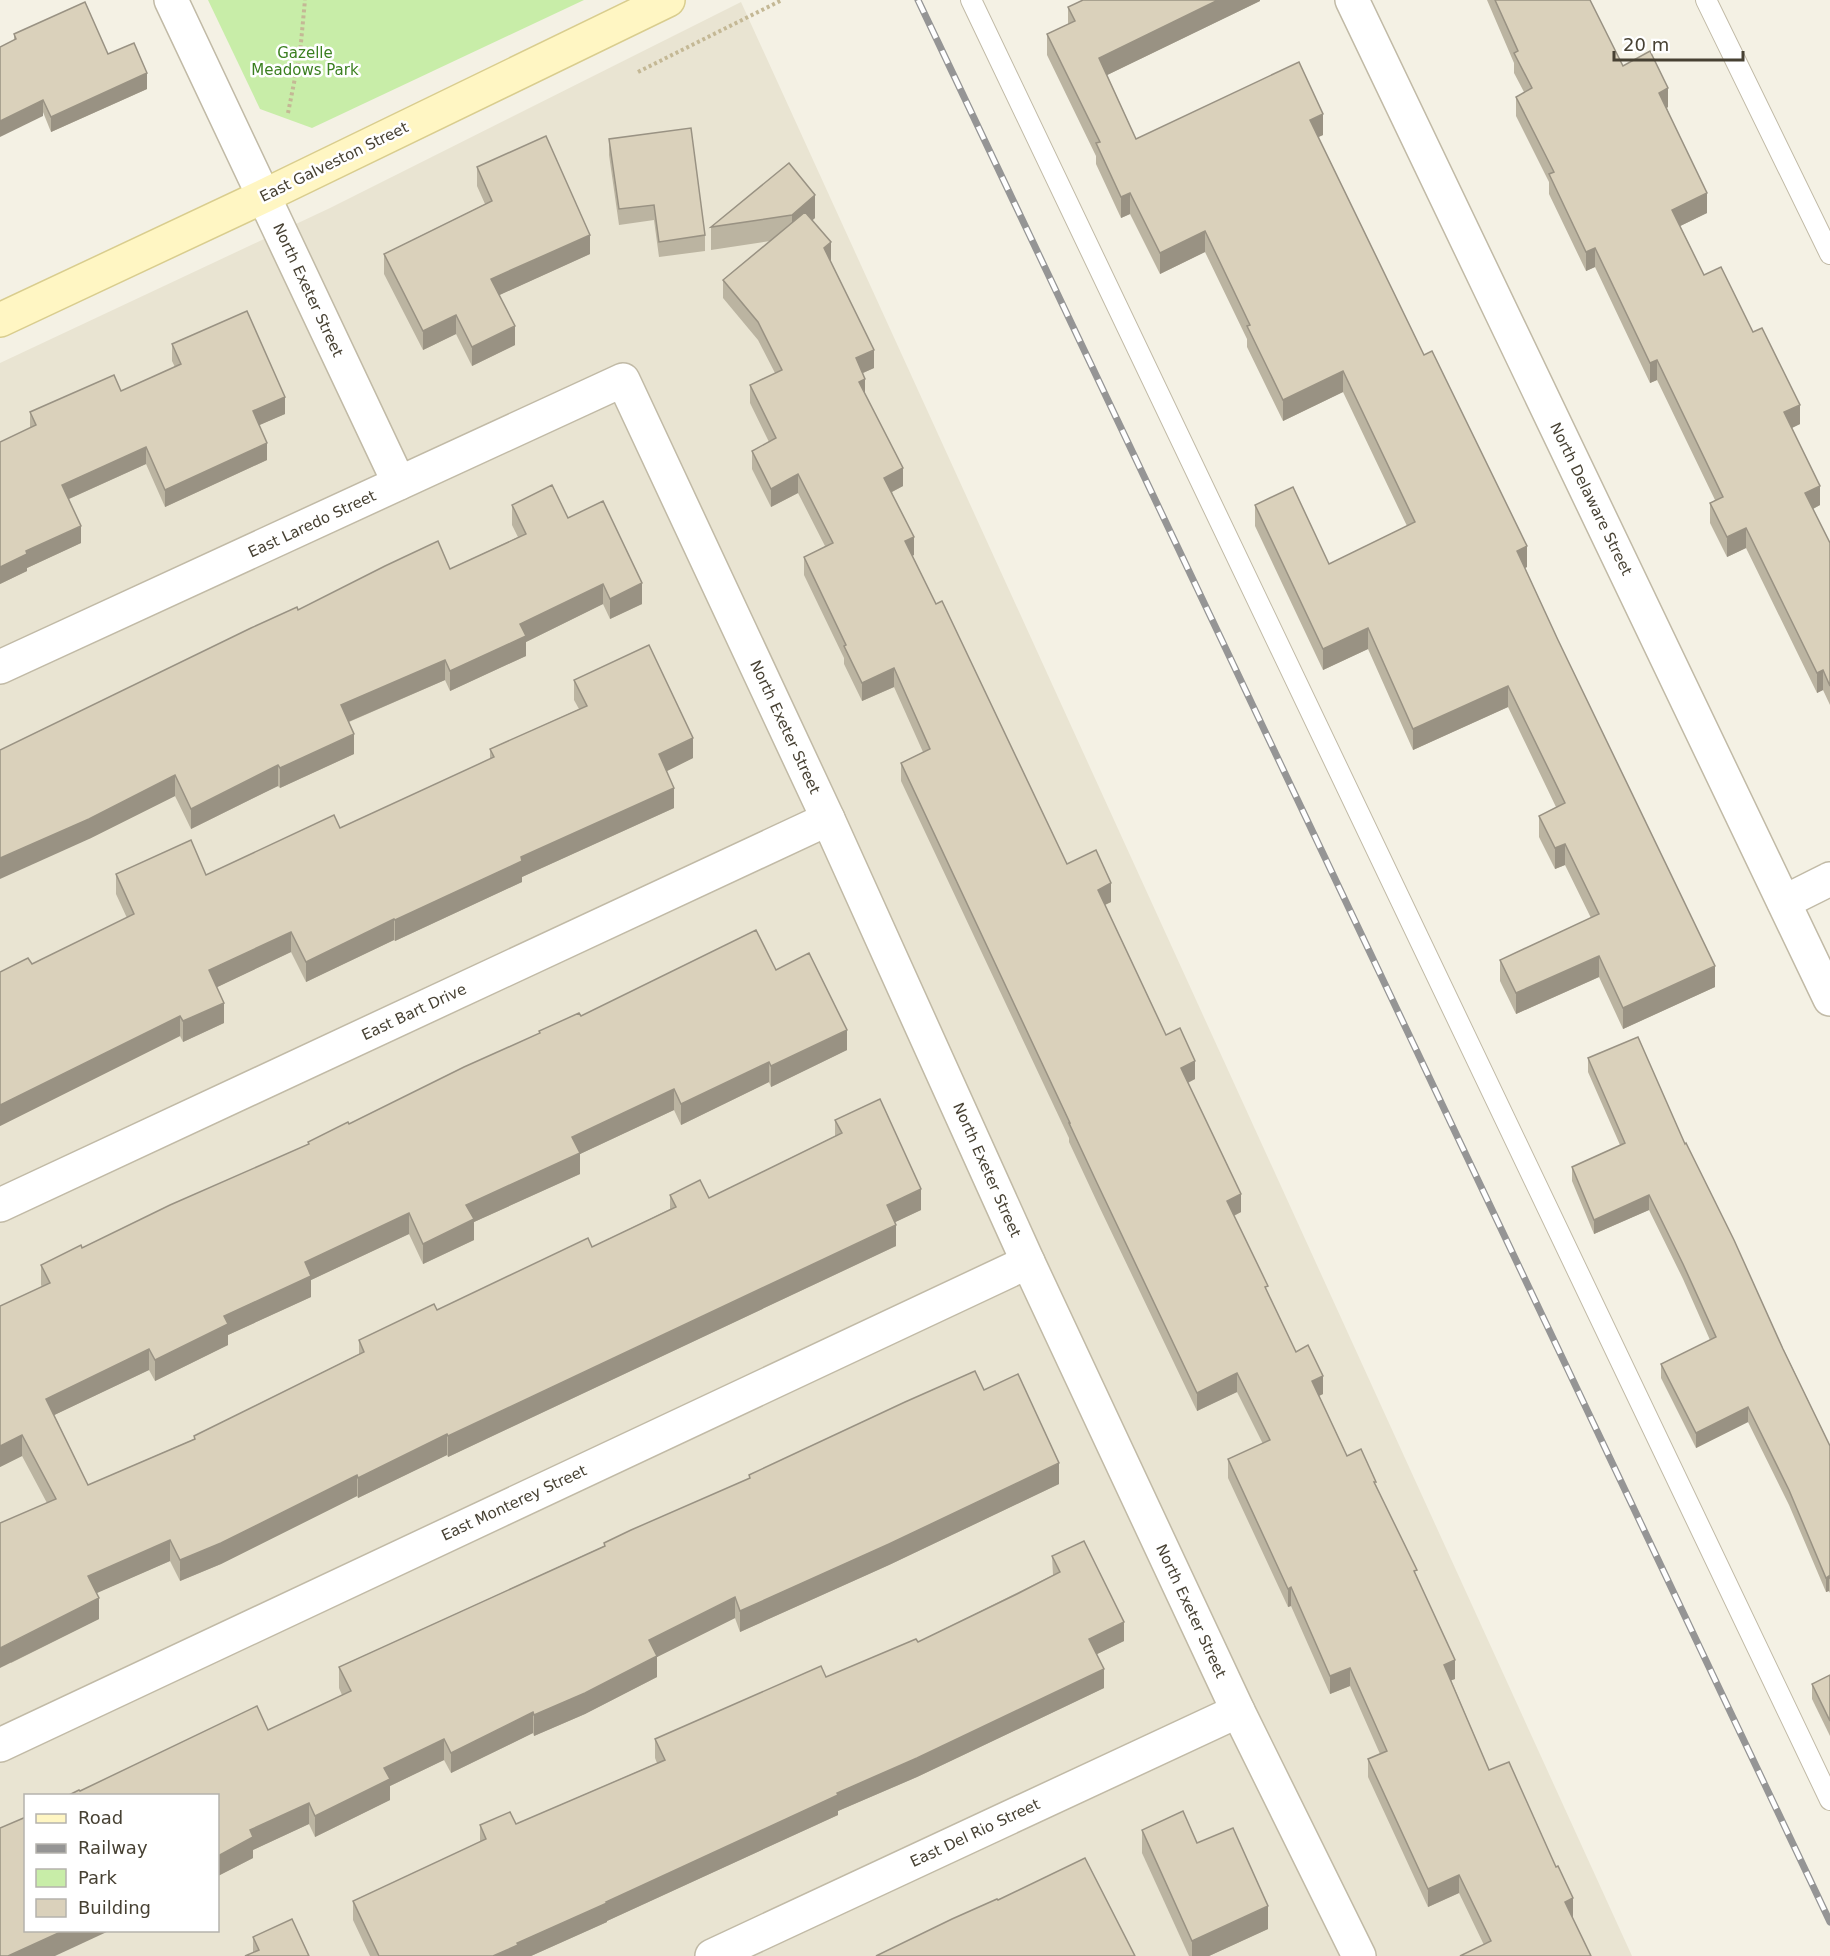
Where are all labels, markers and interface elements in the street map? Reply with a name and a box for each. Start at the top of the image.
scale bar [1614,24,1743,62]
text: 20 m [1623,34,1669,55]
park label: Gazelle Meadows Park [251,44,359,79]
street label: East Galveston Street [257,118,411,206]
street label: North Exeter Street [269,220,347,360]
street label: North Delaware Street [1546,420,1636,578]
street label: East Laredo Street [245,486,379,561]
street label: North Exeter Street [746,657,824,797]
street label: East Bart Drive [359,980,469,1044]
street label: North Exeter Street [949,1100,1025,1240]
street label: East Monterey Street [439,1461,590,1545]
street label: North Exeter Street [1152,1541,1230,1681]
legend [24,1794,219,1932]
street label: East Del Rio Street [907,1795,1043,1871]
text: Road [78,1807,123,1828]
text: Railway [78,1837,148,1858]
text: Park [78,1867,117,1888]
text: Building [78,1897,151,1918]

